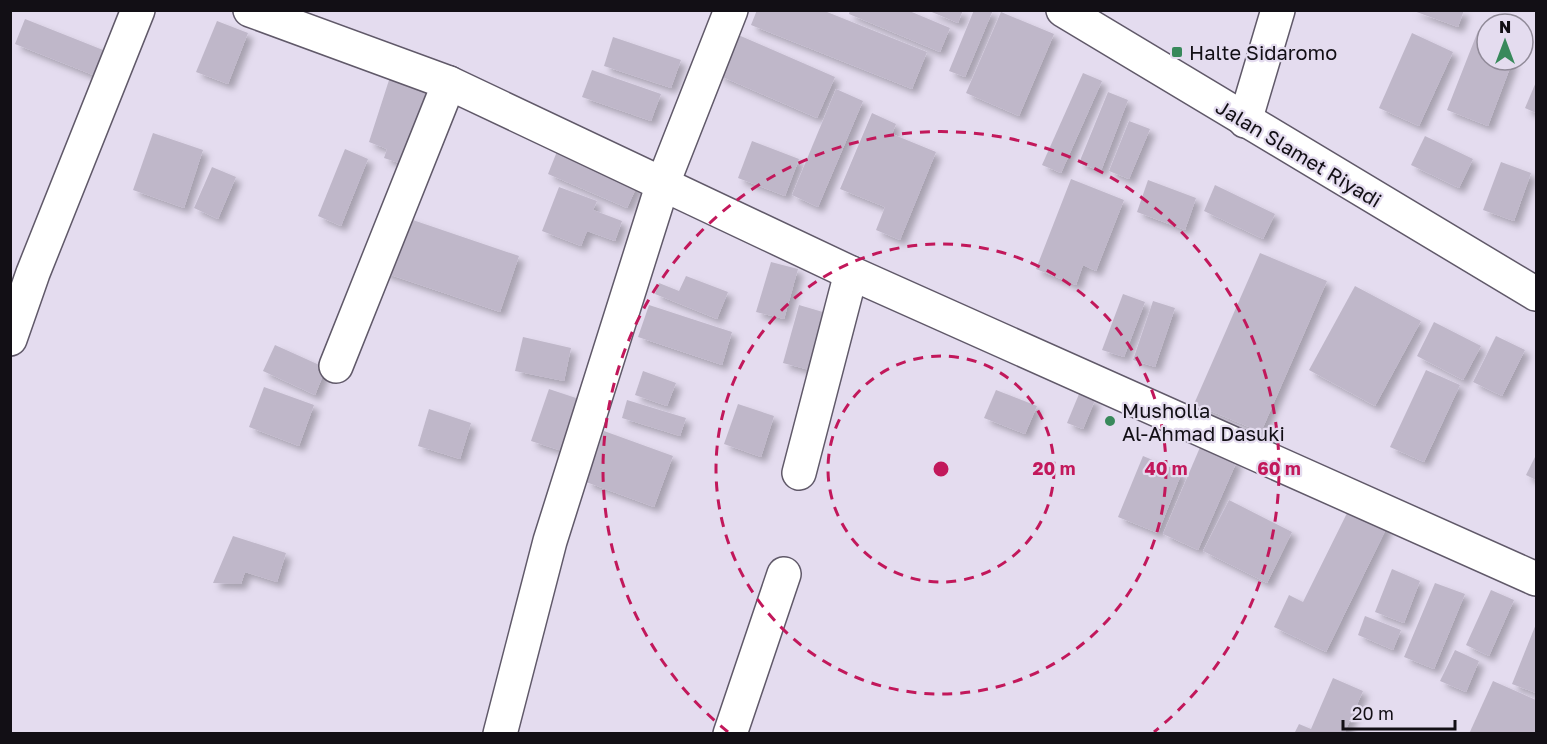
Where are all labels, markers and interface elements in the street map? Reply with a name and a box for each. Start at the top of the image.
north arrow [1475,12,1535,72]
text: N [1499,17,1511,37]
place label: Halte Sidaromo [1189,40,1337,64]
marker: Halte Sidaromo [1170,45,1184,59]
street label: Jalan Slamet Riyadi [1212,94,1386,212]
place label: Musholla Al-Ahmad Dasuki [1122,398,1285,445]
marker: Musholla Al-Ahmad Dasuki [1103,414,1117,428]
text: 20 m [1033,457,1075,479]
text: 40 m [1144,457,1188,479]
text: 60 m [1257,457,1301,479]
centre of rings [931,459,951,479]
scale bar [1343,693,1456,731]
text: 20 m [1352,702,1394,724]

